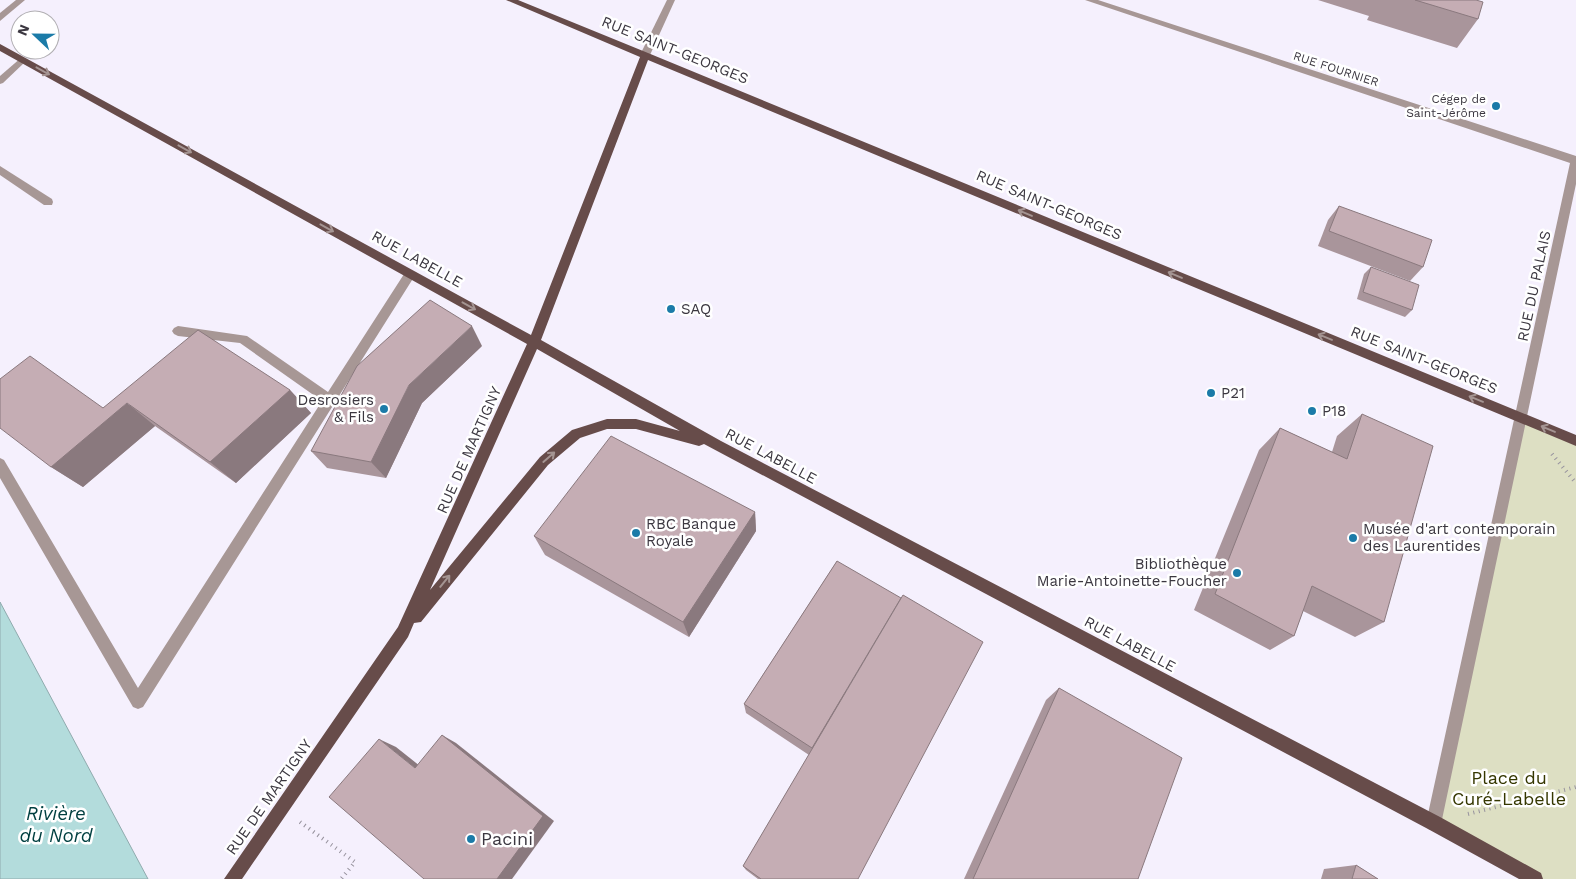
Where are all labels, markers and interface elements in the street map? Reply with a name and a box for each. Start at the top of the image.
north arrow [10,10,60,60]
street label: RUE SAINT-GEORGES [599,12,751,88]
text: N [14,22,32,38]
street label: RUE FOURNIER [1292,49,1380,89]
one-way arrow [35,66,50,76]
place label: Cégep de Saint-Jérôme [1406,92,1486,120]
marker: Cégep de Saint-Jérôme [1490,100,1502,112]
one-way arrow [177,145,192,155]
street label: RUE SAINT-GEORGES [973,166,1125,244]
one-way arrow [1018,207,1033,217]
one-way arrow [320,223,335,233]
street label: RUE LABELLE [368,227,466,291]
street label: RUE DU PALAIS [1513,229,1555,343]
one-way arrow [1168,270,1183,279]
place label: SAQ [681,300,711,318]
one-way arrow [462,302,476,312]
marker: SAQ [665,303,677,315]
street label: RUE SAINT-GEORGES [1348,322,1500,398]
one-way arrow [1318,332,1333,341]
street label: RUE DE MARTIGNY [433,383,505,516]
place label: P21 [1221,384,1245,402]
marker: P21 [1205,387,1217,399]
place label: Desrosiers & Fils [297,391,374,426]
one-way arrow [1468,394,1484,403]
place label: P18 [1322,402,1346,420]
marker: Desrosiers & Fils [378,403,390,415]
marker: P18 [1306,405,1318,417]
street label: RUE LABELLE [722,424,820,488]
one-way arrow [1541,424,1556,434]
one-way arrow [543,451,556,462]
place label: RBC Banque Royale [646,515,736,550]
place label: Musée d'art contemporain des Laurentides [1363,520,1555,555]
marker: RBC Banque Royale [630,527,642,539]
marker: Musée d'art contemporain des Laurentides [1347,532,1359,544]
place label: Bibliothèque Marie-Antoinette-Foucher [1037,555,1227,590]
marker: Bibliothèque Marie-Antoinette-Foucher [1231,567,1243,579]
one-way arrow [439,575,450,588]
street label: RUE LABELLE [1081,612,1179,676]
street label: RUE DE MARTIGNY [222,735,316,858]
park label: Place du Curé-Labelle [1452,767,1566,809]
water label: Rivière du Nord [19,802,94,847]
place label: Pacini [481,828,533,849]
marker: Pacini [465,833,477,845]

